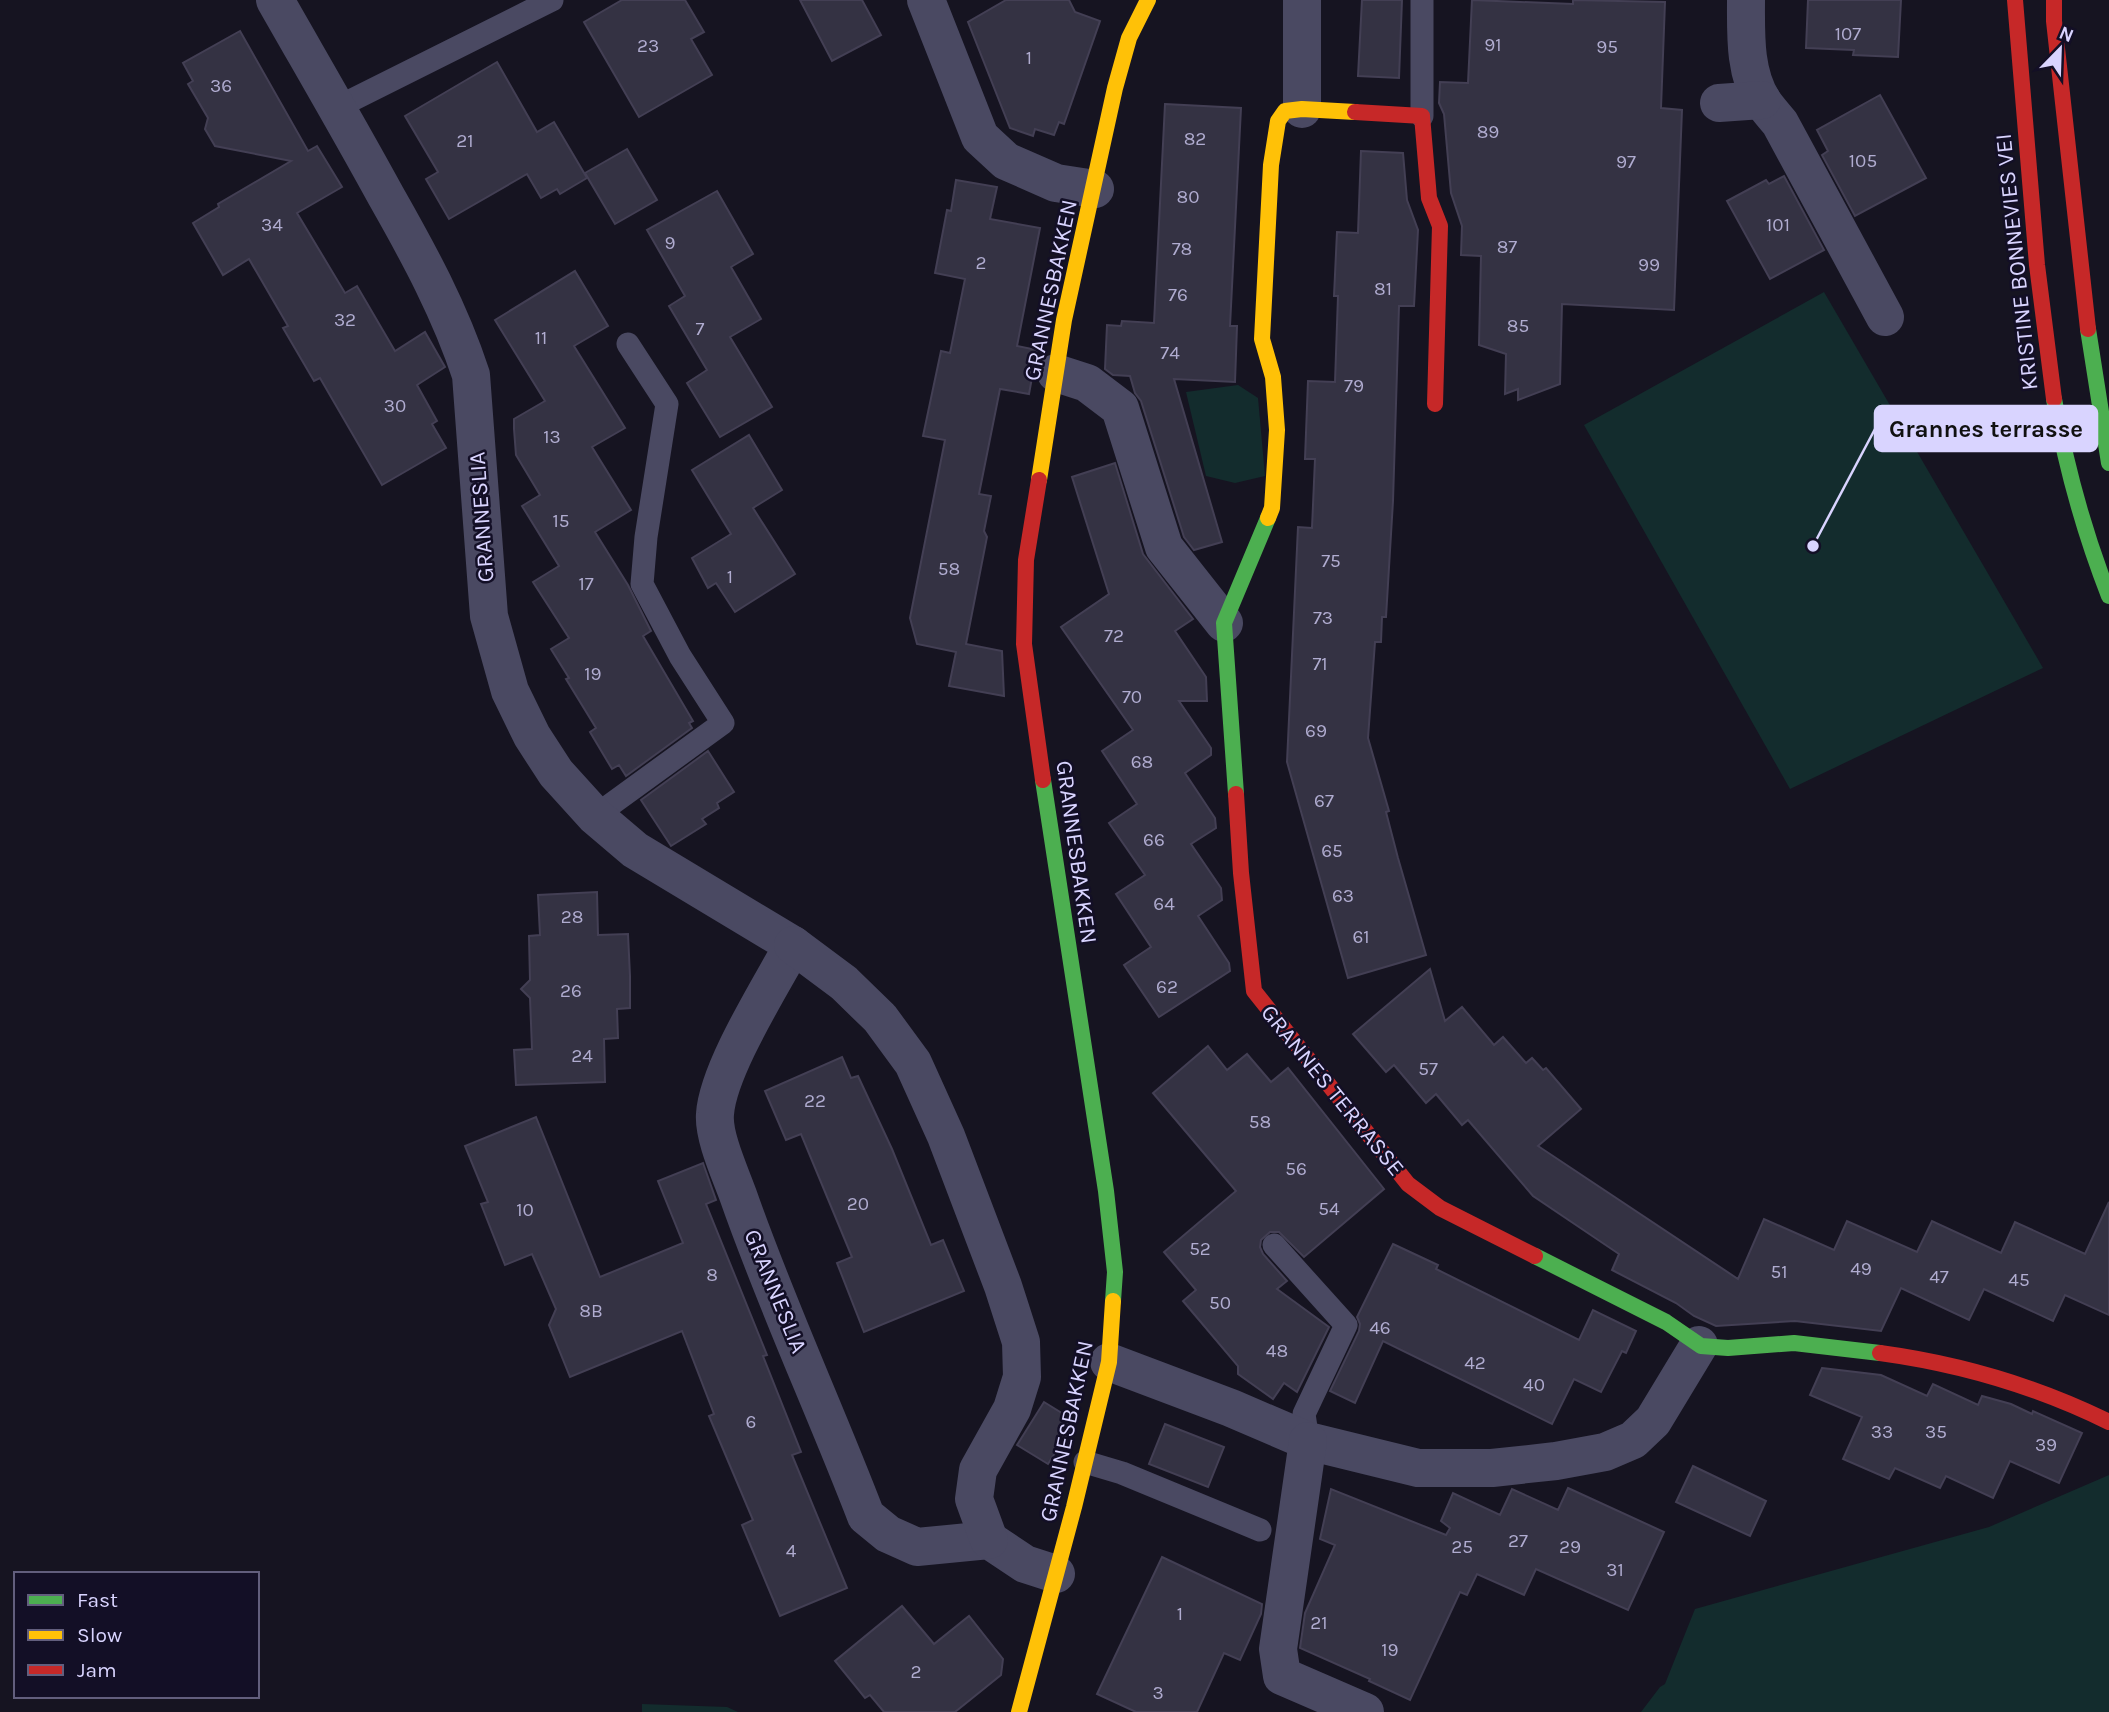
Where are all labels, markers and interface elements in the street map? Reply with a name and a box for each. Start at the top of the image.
north arrow [2025,14,2095,84]
text: N [2056,21,2077,47]
house number: 107 [1835,23,1861,45]
house number: 91 [1484,34,1502,56]
house number: 23 [637,35,659,57]
house number: 95 [1596,36,1618,58]
house number: 1 [1026,47,1032,69]
house number: 36 [210,75,232,97]
house number: 89 [1477,121,1499,143]
house number: 82 [1184,128,1206,150]
house number: 21 [456,130,474,152]
street label: KRISTINE BONNEVIES VEI [1990,132,2043,392]
house number: 105 [1849,150,1877,172]
house number: 97 [1616,151,1636,173]
house number: 80 [1177,186,1199,208]
street label: GRANNESBAKKEN [1018,197,1083,383]
house number: 34 [261,214,283,236]
house number: 101 [1766,214,1790,236]
house number: 9 [664,232,676,254]
house number: 87 [1497,236,1517,258]
house number: 78 [1172,238,1192,260]
house number: 2 [975,252,987,274]
house number: 99 [1638,254,1660,276]
house number: 81 [1374,278,1392,300]
house number: 76 [1168,284,1188,306]
house number: 32 [334,309,356,331]
house number: 85 [1507,315,1529,337]
house number: 7 [696,318,705,340]
house number: 11 [535,327,547,349]
house number: 74 [1160,342,1180,364]
house number: 79 [1344,375,1364,397]
house number: 30 [384,395,406,417]
callout: Grannes terrasse [1875,406,2097,451]
text: Grannes terrasse [1889,415,2083,443]
house number: 13 [543,426,561,448]
street label: GRANNESLIA [463,451,500,583]
house number: 15 [552,510,570,532]
house number: 75 [1321,550,1341,572]
house number: 58 [938,558,960,580]
house number: 1 [727,566,733,588]
house number: 17 [578,573,594,595]
house number: 73 [1313,607,1333,629]
house number: 72 [1104,625,1124,647]
house number: 71 [1312,653,1328,675]
house number: 19 [584,663,602,685]
house number: 70 [1122,686,1142,708]
house number: 69 [1305,720,1327,742]
house number: 68 [1131,751,1153,773]
street label: GRANNESBAKKEN [1050,759,1103,945]
house number: 67 [1314,790,1334,812]
house number: 66 [1143,829,1165,851]
house number: 65 [1321,840,1343,862]
house number: 63 [1332,885,1354,907]
house number: 64 [1153,893,1175,915]
house number: 28 [561,906,583,928]
house number: 61 [1352,926,1370,948]
house number: 62 [1156,976,1178,998]
house number: 26 [560,980,582,1002]
street label: GRANNES TERRASSE [1255,999,1410,1181]
house number: 24 [571,1045,593,1067]
house number: 57 [1418,1058,1438,1080]
house number: 22 [804,1090,826,1112]
house number: 58 [1249,1111,1271,1133]
house number: 56 [1285,1158,1307,1180]
house number: 20 [847,1193,869,1215]
house number: 54 [1318,1198,1340,1220]
house number: 10 [516,1199,534,1221]
street label: GRANNESLIA [739,1225,813,1357]
house number: 52 [1189,1238,1211,1260]
house number: 49 [1850,1258,1872,1280]
house number: 51 [1770,1261,1788,1283]
house number: 8 [706,1264,718,1286]
house number: 47 [1929,1266,1949,1288]
house number: 45 [2008,1269,2030,1291]
house number: 50 [1209,1292,1231,1314]
house number: 8B [579,1300,603,1322]
house number: 46 [1369,1317,1391,1339]
street label: GRANNESBAKKEN [1034,1338,1099,1524]
house number: 48 [1266,1340,1288,1362]
house number: 42 [1464,1352,1486,1374]
house number: 40 [1523,1374,1545,1396]
house number: 6 [746,1411,756,1433]
house number: 33 [1871,1421,1893,1443]
house number: 35 [1925,1421,1947,1443]
house number: 39 [2035,1434,2057,1456]
house number: 27 [1508,1530,1528,1552]
house number: 25 [1451,1536,1473,1558]
house number: 29 [1559,1536,1581,1558]
house number: 4 [786,1540,797,1562]
house number: 31 [1606,1559,1624,1581]
legend [14,1572,259,1698]
text: Fast [77,1588,118,1612]
house number: 1 [1177,1603,1183,1625]
house number: 21 [1310,1612,1328,1634]
text: Slow [77,1623,122,1647]
house number: 19 [1381,1639,1399,1661]
text: Jam [77,1658,117,1682]
house number: 2 [910,1661,922,1683]
house number: 3 [1152,1682,1164,1704]

